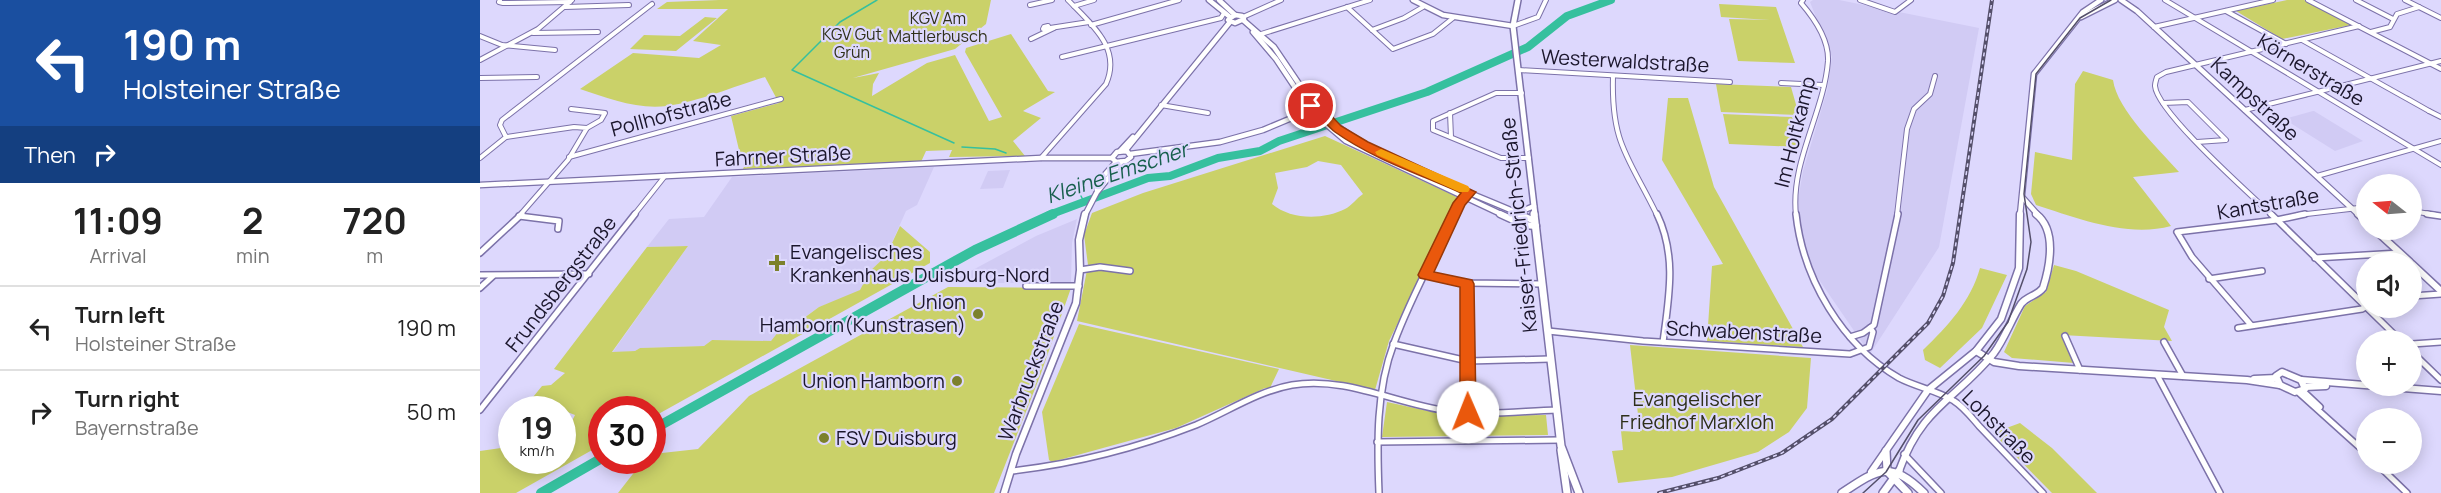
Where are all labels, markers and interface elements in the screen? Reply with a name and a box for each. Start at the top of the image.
park label: KGV Am Mattlerbusch [889,7,987,47]
text: 190 m [123,15,241,73]
park label: KGV Gut Grün [822,23,882,63]
icon: left [24,24,102,102]
street label: Körnerstraße [2253,27,2370,112]
street label: Westerwaldstraße [1540,43,1710,78]
street label: Kampstraße [2205,51,2305,147]
text: Holsteiner Straße [123,70,341,107]
street label: Im Holtkamp [1768,73,1821,190]
pin [1285,80,1336,131]
street label: Pollhofstraße [607,84,734,143]
icon: arrive [1294,89,1327,122]
street label: Kaiser-Friedrich-Straße [1494,116,1543,334]
water label: Kleine Emscher [1042,134,1194,209]
icon: right [88,138,121,171]
street label: Fahrner Straße [714,138,852,173]
text: Then [24,140,76,170]
north arrow [2356,174,2422,240]
map controls [2356,174,2422,474]
street label: Kantstraße [2215,181,2321,226]
text: 11:09 [73,196,163,245]
text: 2 [242,196,264,245]
text: 720 [343,196,407,245]
street label: Frundsbergstraße [499,210,622,357]
place label: Evangelisches Krankenhaus Duisburg-Nord [790,238,1050,288]
text: Arrival [89,242,147,269]
text: min [236,242,270,269]
text: m [366,242,383,269]
button: sound [2356,252,2422,318]
marker: Evangelisches Krankenhaus Duisburg-Nord [768,254,786,272]
place label: Union Hamborn(Kunstrasen) [760,288,966,338]
street label: Warbruckstraße [991,297,1070,445]
text: Turn left [75,300,165,330]
marker: Union Hamborn(Kunstrasen) [971,307,985,321]
icon: left [24,312,57,345]
text: 190 m [397,313,456,343]
street label: Schwabenstraße [1665,314,1823,349]
text: Holsteiner Straße [75,330,236,357]
button: + [2356,330,2422,396]
place label: Union Hamborn [802,367,945,394]
marker: Union Hamborn [950,374,964,388]
position arrow [1436,380,1500,444]
text: Turn right [75,384,180,414]
street label: Lohstraße [1957,384,2042,469]
park label: Evangelischer Friedhof Marxloh [1620,385,1774,435]
icon: right [24,396,57,429]
speed limit sign: 30 [588,396,666,474]
text: 50 m [407,397,456,427]
text: 19 [521,407,553,448]
button: − [2356,408,2422,474]
text: Bayernstraße [75,414,199,441]
place label: FSV Duisburg [836,424,957,451]
marker: FSV Duisburg [817,431,831,445]
text: km/h [520,440,554,461]

